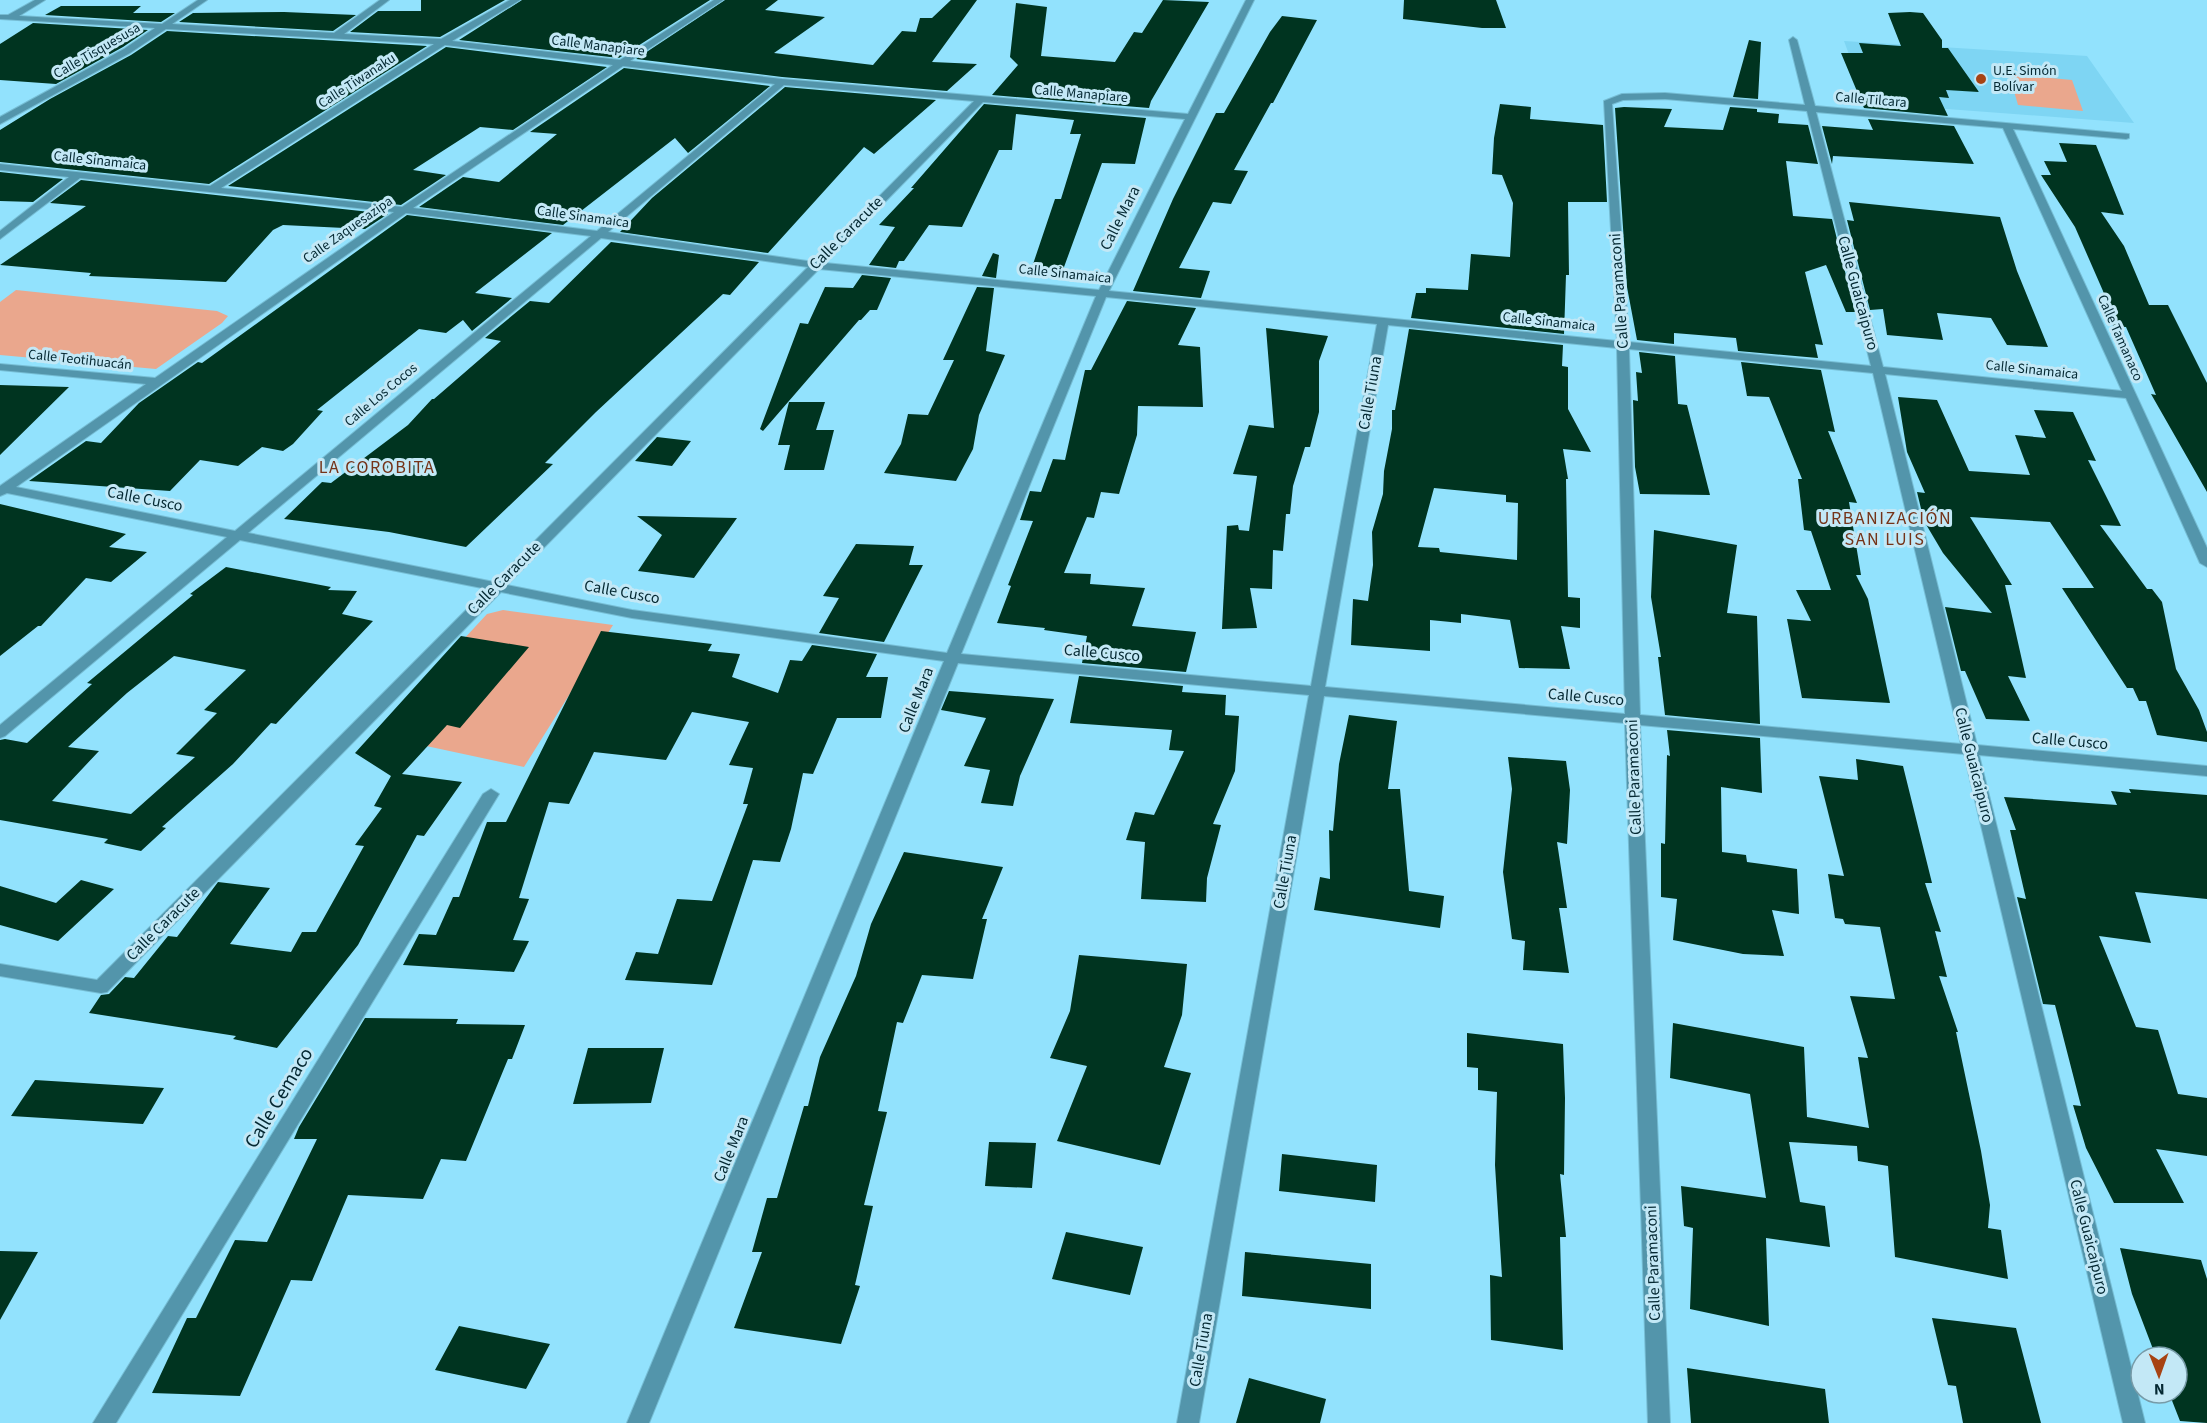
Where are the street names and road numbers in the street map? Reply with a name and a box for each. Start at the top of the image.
street label: Calle Tisquesusa [50,18,144,84]
street label: Calle Manapiare [550,30,646,62]
street label: Calle Tiwanaku [314,48,400,114]
street label: Calle Manapiare [1033,80,1129,108]
street label: Calle Tilcara [1835,87,1907,113]
street label: Calle Sinamaica [53,146,147,176]
street label: Calle Mara [1094,182,1146,254]
street label: Calle Caracute [804,191,888,275]
street label: Calle Zaquesazipa [299,192,397,268]
street label: Calle Sinamaica [536,201,630,233]
street label: Calle Paramaconi [1604,232,1634,350]
street label: Calle Guaicaipuro [1832,233,1884,353]
street label: Calle Sinamaica [1018,259,1112,289]
street label: Calle Tamanaco [2092,292,2148,384]
street label: Calle Sinamaica [1502,307,1596,337]
street label: Calle Teotihuacán [27,345,133,375]
street label: Calle Tiuna [1353,354,1387,432]
street label: Calle Sinamaica [1985,355,2079,385]
street label: Calle Los Cocos [340,358,422,432]
street label: Calle Cusco [105,481,185,517]
street label: Calle Caracute [462,536,546,620]
street label: Calle Cusco [582,575,662,609]
street label: Calle Cusco [1063,639,1141,667]
street label: Calle Mara [893,664,939,736]
street label: Calle Cusco [1547,683,1625,711]
street label: Calle Guaicaipuro [1949,705,1999,825]
street label: Calle Paramaconi [1621,719,1647,835]
street label: Calle Cusco [2031,727,2109,755]
street label: Calle Tiuna [1268,833,1302,911]
street label: Calle Caracute [121,882,205,966]
street label: Calle Cemaco [238,1042,320,1154]
street label: Calle Mara [708,1113,754,1185]
street label: Calle Guaicaipuro [2064,1177,2114,1297]
street label: Calle Paramaconi [1640,1205,1666,1321]
street label: Calle Tiuna [1184,1311,1218,1389]

